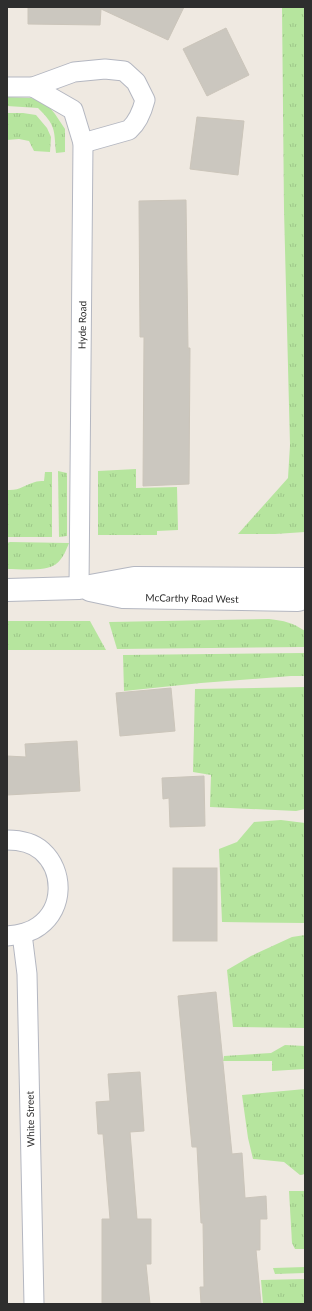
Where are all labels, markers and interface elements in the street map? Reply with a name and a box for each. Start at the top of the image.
street label: Hyde Road [76,301,88,349]
street label: McCarthy Road West [145,591,239,605]
street label: White Street [24,1090,36,1147]

